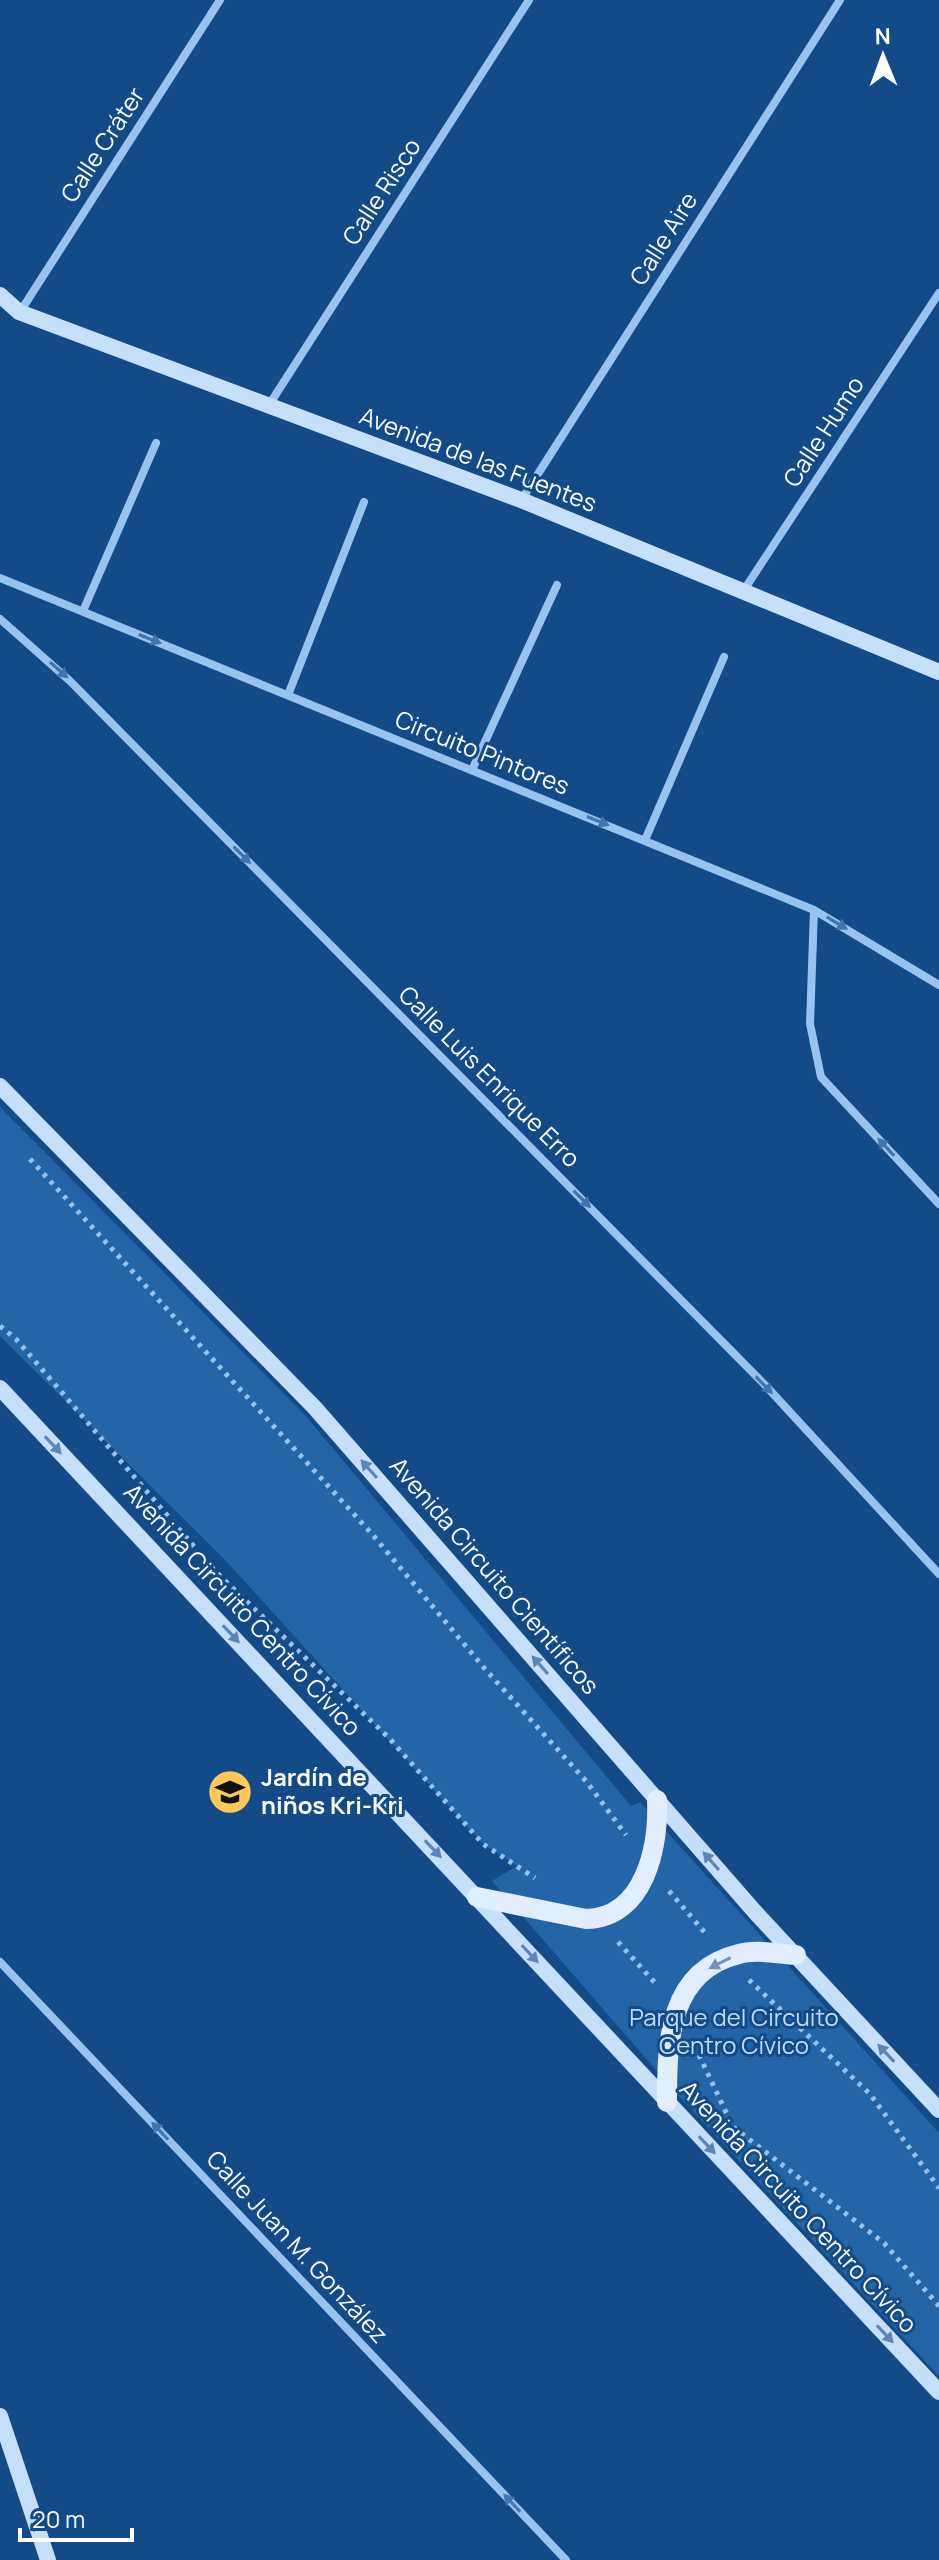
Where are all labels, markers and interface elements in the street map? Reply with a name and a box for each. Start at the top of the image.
north arrow [843,16,923,96]
text: N [874,21,891,51]
street label: Calle Cráter [52,80,151,208]
street label: Calle Risco [334,131,428,251]
street label: Calle Aire [621,185,704,291]
street label: Calle Humo [775,369,871,493]
street label: Avenida de las Fuentes [355,398,602,519]
one-way arrow [138,632,162,645]
one-way arrow [49,661,68,679]
street label: Circuito Pintores [391,702,575,802]
one-way arrow [586,815,610,828]
one-way arrow [232,845,251,864]
one-way arrow [826,916,848,930]
street label: Calle Luis Enrique Erro [392,978,588,1174]
one-way arrow [877,1138,896,1157]
one-way arrow [572,1189,591,1208]
one-way arrow [754,1375,773,1394]
one-way arrow [44,1435,62,1454]
street label: Avenida Circuito Científicos [383,1449,607,1701]
one-way arrow [360,1460,378,1479]
street label: Avenida Circuito Centro Cívico [117,1476,369,1742]
one-way arrow [222,1625,240,1644]
one-way arrow [531,1656,549,1675]
place label: Jardín de niños Kri-Kri [261,1760,404,1821]
school or university icon: Jardín de niños Kri-Kri [206,1768,254,1816]
one-way arrow [423,1839,441,1858]
one-way arrow [702,1852,720,1871]
one-way arrow [521,1944,539,1963]
one-way arrow [709,1955,731,1969]
park label: Parque del Circuito Centro Cívico [629,2000,839,2061]
one-way arrow [878,2044,896,2063]
street label: Avenida Circuito Centro Cívico [673,2073,925,2339]
one-way arrow [152,2122,170,2141]
one-way arrow [698,2135,716,2154]
street label: Calle Juan M. González [200,2142,396,2350]
one-way arrow [876,2325,894,2344]
scale bar [20,2492,132,2542]
one-way arrow [504,2494,522,2513]
text: 20 m [32,2502,85,2535]

